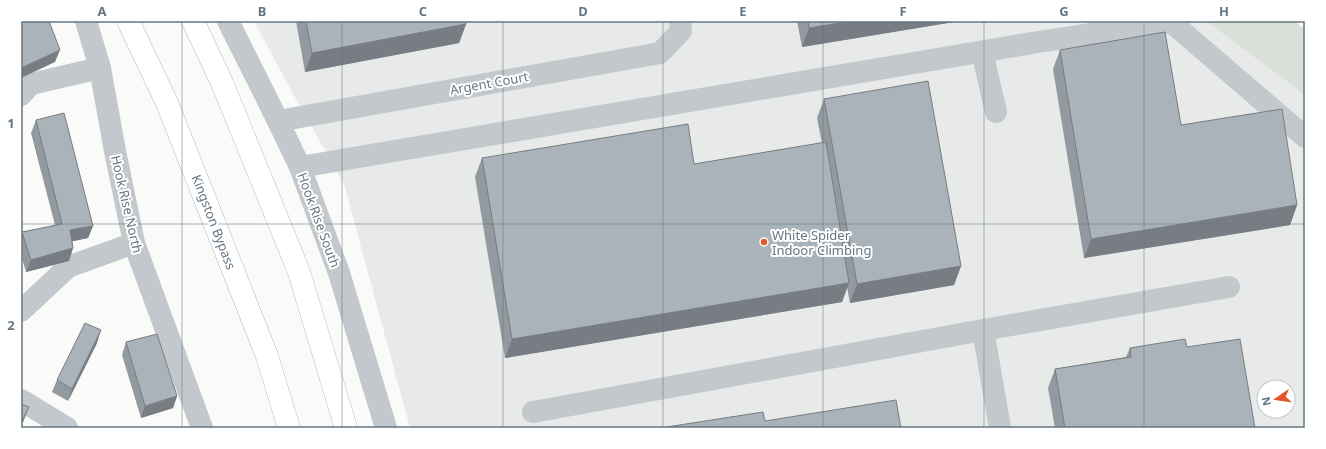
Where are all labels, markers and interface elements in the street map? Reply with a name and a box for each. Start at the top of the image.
text: A [98,2,107,20]
text: B [258,2,266,20]
text: C [419,2,427,20]
text: D [578,2,588,20]
text: E [739,2,747,20]
text: F [899,2,907,20]
text: G [1059,2,1069,20]
text: H [1219,2,1229,20]
street label: Argent Court [448,67,530,99]
text: 1 [7,114,15,132]
street label: Hook Rise North [107,153,147,255]
street label: Hook Rise South [293,170,345,270]
street label: Kingston Bypass [188,172,240,272]
place label: White Spider Indoor Climbing [772,226,871,259]
marker: White Spider Indoor Climbing [759,237,769,247]
text: 2 [7,316,15,334]
north arrow [1256,379,1296,419]
text: N [1257,395,1274,407]

